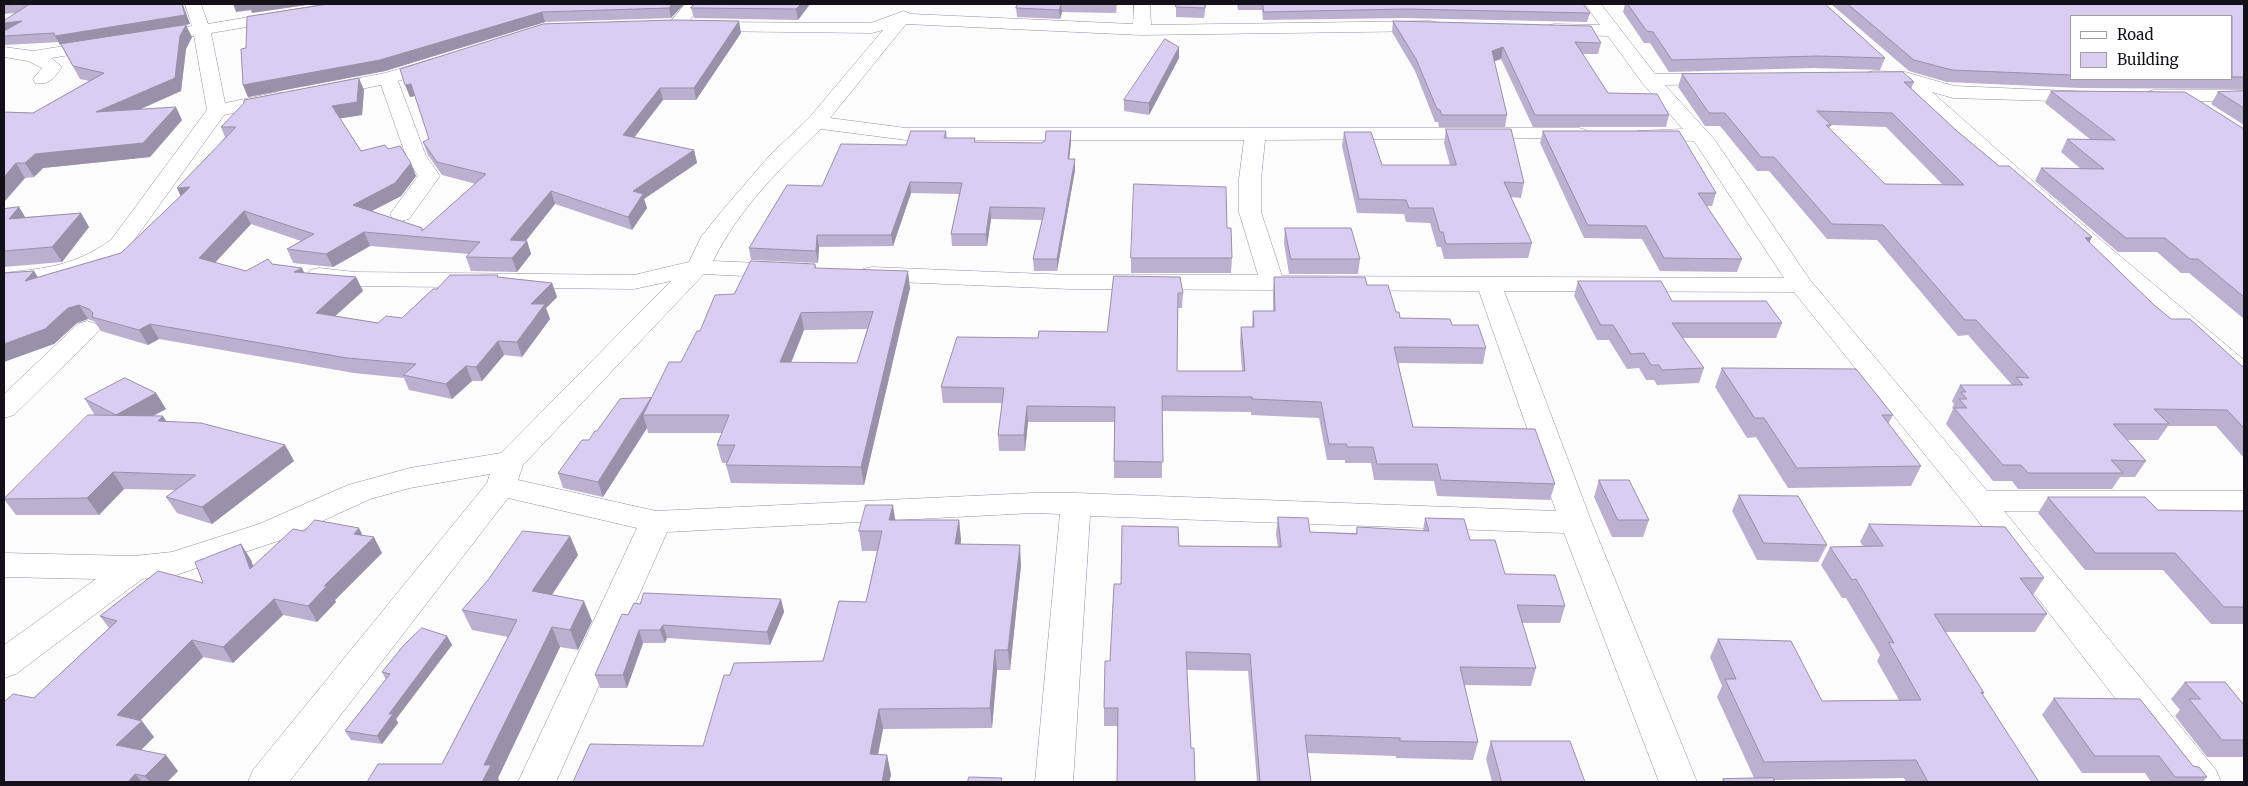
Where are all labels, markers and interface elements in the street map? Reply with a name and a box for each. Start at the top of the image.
legend [2070,15,2233,80]
text: Road [2117,25,2153,44]
text: Building [2117,50,2179,69]

